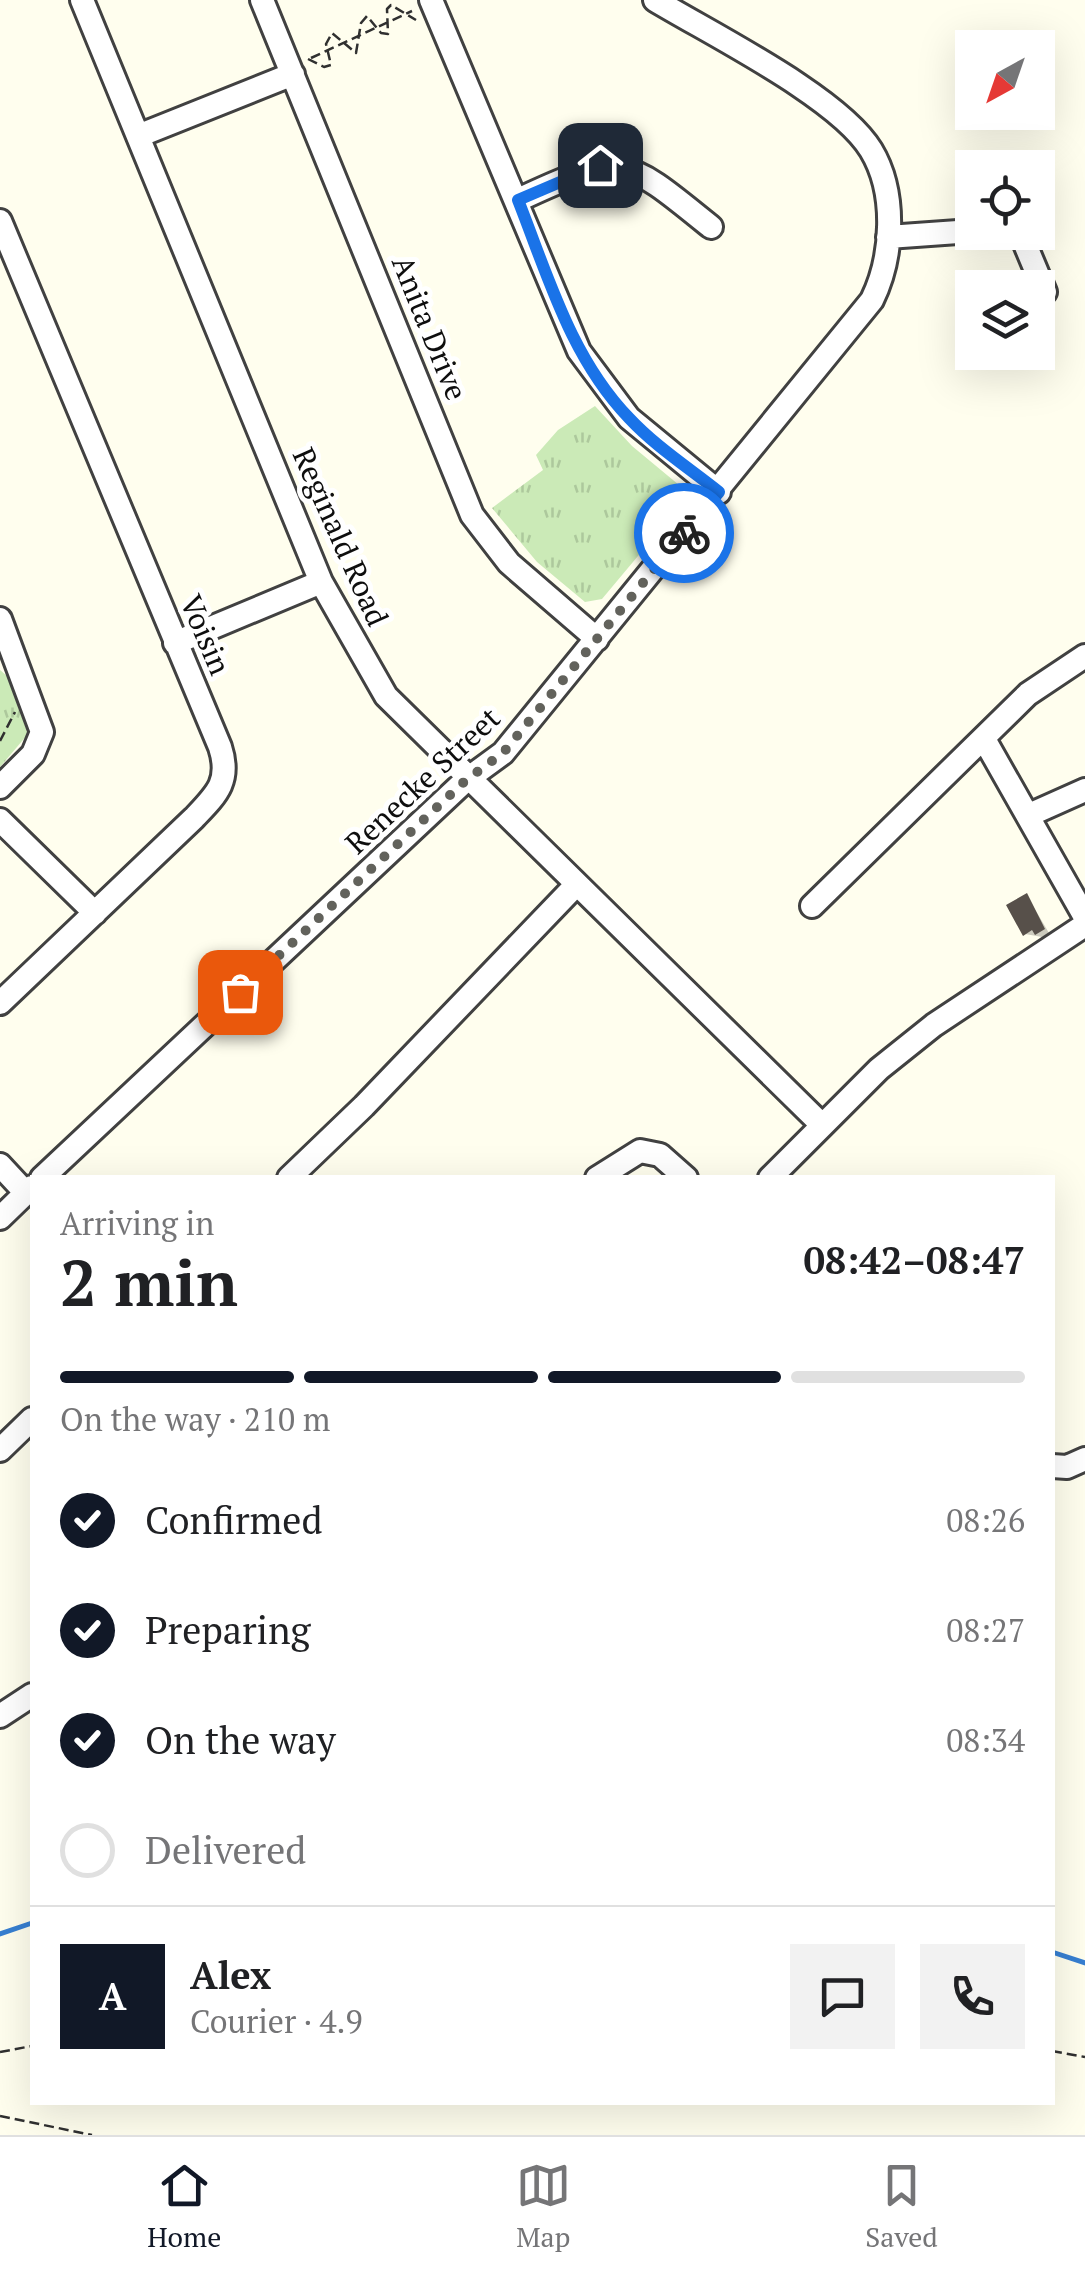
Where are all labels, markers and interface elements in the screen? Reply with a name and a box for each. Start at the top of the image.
north arrow [955,30,1055,130]
map controls [955,30,1055,370]
pin [558,123,643,208]
icon: home [573,138,628,193]
button: locate [955,150,1055,250]
street label: Anita Drive [383,249,477,406]
button: layers [955,270,1055,370]
street label: Reginald Road [284,441,398,632]
courier [634,483,734,583]
icon: bike [657,506,712,561]
street label: Voisin [171,588,241,681]
street label: Renecke Street [336,698,508,862]
pin [198,950,283,1035]
icon: bag [213,965,268,1020]
text: Arriving in [60,1202,214,1244]
text: 08:42–08:47 [803,1235,1025,1285]
text: 2 min [60,1238,238,1325]
text: On the way · 210 m [60,1398,330,1440]
icon: check [60,1493,115,1548]
text: Confirmed [145,1495,323,1545]
text: 08:26 [946,1499,1025,1541]
icon: check [60,1603,115,1658]
text: Preparing [145,1605,311,1655]
text: 08:27 [946,1609,1025,1651]
icon: check [60,1713,115,1768]
text: On the way [145,1715,336,1765]
text: 08:34 [946,1719,1025,1761]
text: Delivered [145,1825,306,1875]
button: chat [790,1944,895,2049]
button: phone [920,1944,1025,2049]
text: Alex [190,1950,271,2000]
text: A [99,1971,126,2021]
text: Courier · 4.9 [190,2000,362,2042]
tab: Home [147,2158,221,2255]
tab: Map [516,2158,571,2255]
tab: Saved [865,2158,938,2255]

